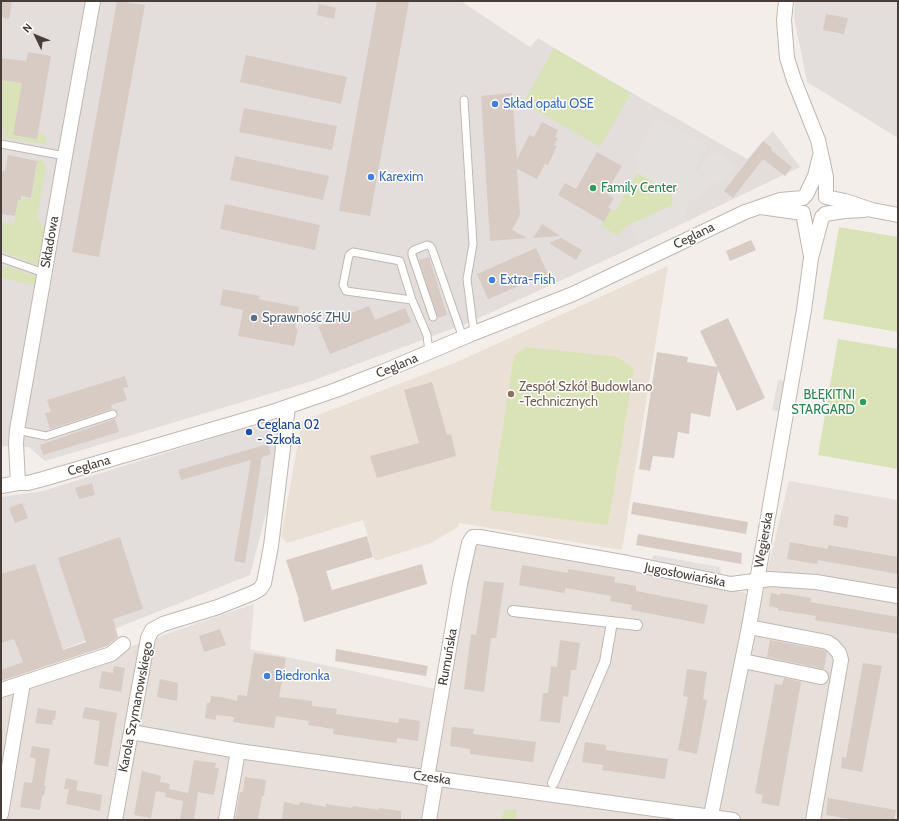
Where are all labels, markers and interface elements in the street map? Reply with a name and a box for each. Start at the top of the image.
north arrow [16,16,56,56]
text: N [19,20,35,35]
place label: Skład opału OSE [503,96,594,112]
marker: Skład opału OSE [490,99,500,109]
place label: Karexim [379,169,423,185]
marker: Karexim [366,172,376,182]
place label: Family Center [601,180,677,196]
marker: Family Center [588,183,598,193]
street label: Składowa [38,215,62,269]
street label: Ceglana [671,219,717,253]
place label: Extra-Fish [500,272,555,288]
marker: Extra-Fish [487,275,497,285]
place label: Sprawność ZHU [262,310,351,326]
marker: Sprawność ZHU [249,313,259,323]
street label: Ceglana [374,350,420,382]
place label: Zespół Szkół Budowlano -Technicznych [519,379,652,410]
place label: BŁĘKITNI STARGARD [791,387,855,418]
marker: Zespół Szkół Budowlano -Technicznych [506,389,516,399]
marker: BŁĘKITNI STARGARD [858,397,868,407]
place label: Ceglana 02 - Szkoła [257,417,320,448]
marker: Ceglana 02 - Szkoła [244,427,254,437]
street label: Ceglana [66,452,112,480]
street label: Węgierska [751,511,777,569]
street label: Jugosłowiańska [643,559,727,591]
street label: Rumuńska [435,627,461,687]
street label: Karola Szymanowskiego [116,640,156,774]
place label: Biedronka [275,668,330,684]
marker: Biedronka [262,671,272,681]
street label: Czeska [412,768,452,788]

